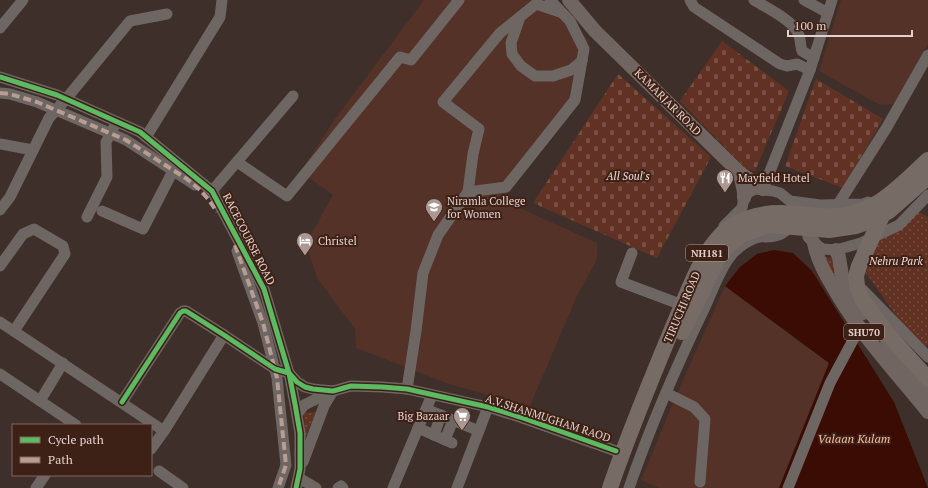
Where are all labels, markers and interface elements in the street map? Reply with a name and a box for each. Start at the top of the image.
scale bar [788,12,912,38]
text: 100 m [794,18,827,33]
street label: KAMARJAR ROAD [632,66,705,139]
restaurant icon: Mayfield Hotel [715,168,735,193]
park label: All Soul's [605,169,650,183]
place label: Mayfield Hotel [738,171,810,185]
street label: RACECOURSE ROAD [220,191,278,287]
place label: Niramla College for Women [447,194,526,221]
school or university icon: Niramla College for Women [424,197,444,222]
hotel icon: Christel [295,231,315,256]
place label: Christel [318,234,357,248]
road number: NH181 [686,245,728,261]
park label: Nehru Park [868,254,923,268]
street label: TIRUCHI ROAD [661,269,703,345]
road number: SHU70 [844,324,884,340]
street label: A.V.SHANMUGHAM RAOD [484,391,613,445]
supermarket icon: Big Bazaar [452,406,472,431]
place label: Big Bazaar [397,409,450,423]
legend [12,424,152,476]
water label: Valaan Kulam [818,431,890,446]
text: Cycle path [48,432,104,447]
text: Path [48,452,73,467]

